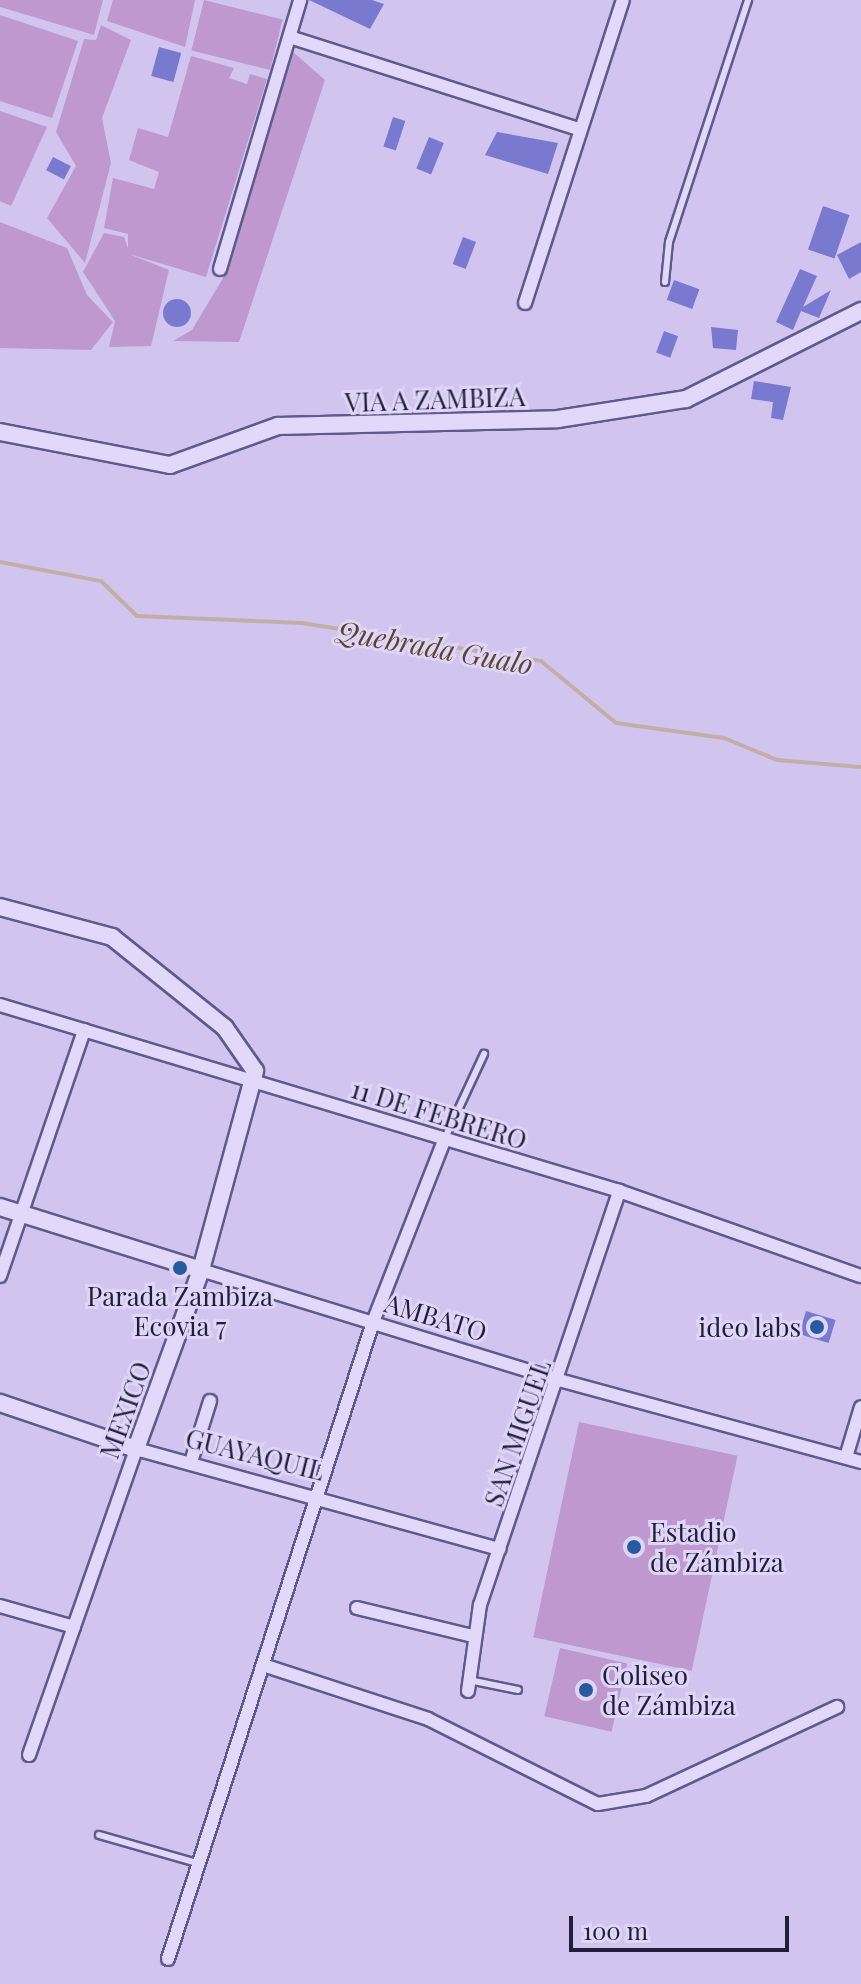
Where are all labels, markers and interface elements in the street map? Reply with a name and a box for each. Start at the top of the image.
street label: VIA A ZAMBIZA [344,380,526,418]
water label: Quebrada Gualo [334,613,536,681]
street label: 11 DE FEBRERO [347,1072,531,1156]
marker: Parada Zambiza Ecovia 7 [171,1259,189,1277]
place label: Parada Zambiza Ecovia 7 [87,1280,273,1342]
street label: AMBATO [381,1287,491,1347]
place label: ideo labs [698,1311,801,1343]
marker: ideo labs [808,1318,826,1336]
street label: SAN MIGUEL [477,1356,557,1510]
street label: MEXICO [93,1357,157,1463]
street label: GUAYAQUIL [183,1422,327,1486]
place label: Estadio de Zámbiza [650,1516,784,1578]
marker: Estadio de Zámbiza [625,1538,643,1556]
place label: Coliseo de Zámbiza [602,1659,736,1720]
marker: Coliseo de Zámbiza [577,1681,595,1699]
scale bar [573,1900,793,1950]
text: 100 m [583,1914,648,1946]

